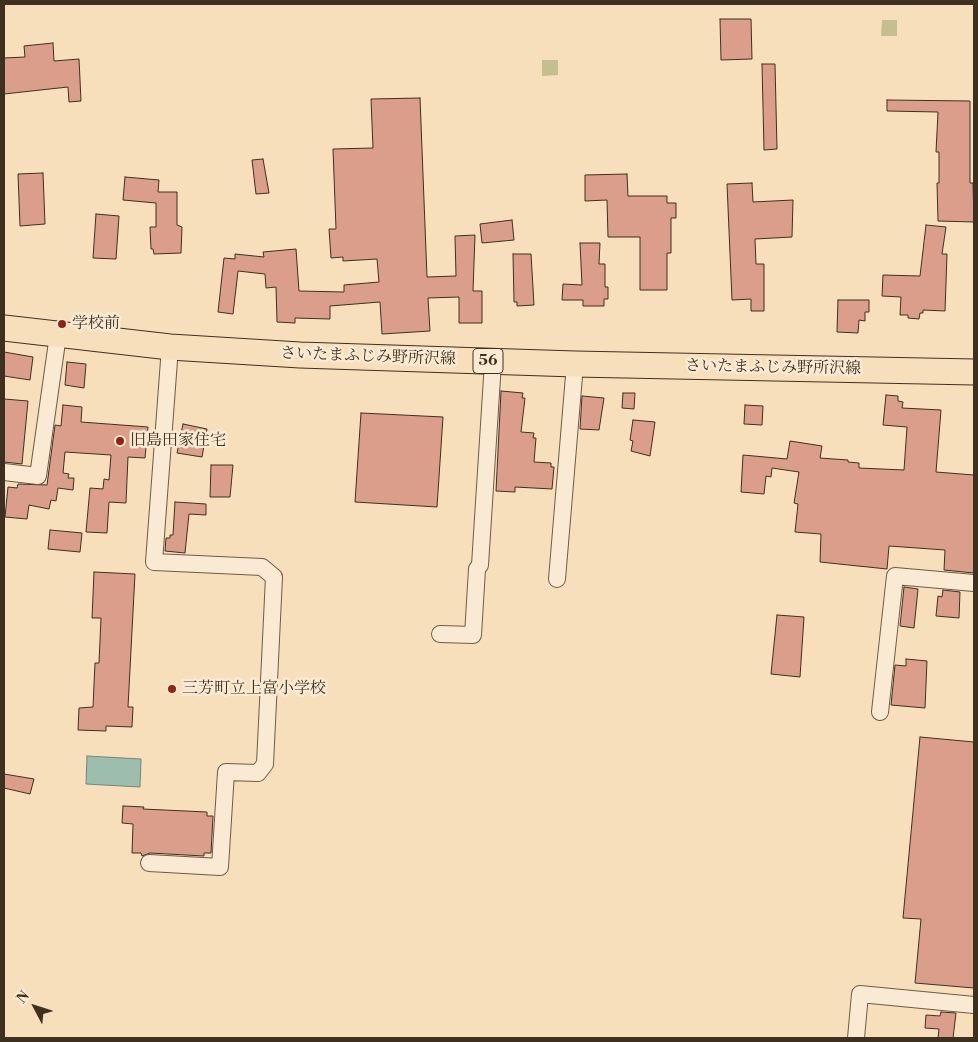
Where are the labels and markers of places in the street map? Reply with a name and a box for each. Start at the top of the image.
place label: 学校前 [72,314,120,334]
marker: 学校前 [56,318,68,330]
place label: 旧島田家住宅 [130,431,226,451]
marker: 旧島田家住宅 [114,435,126,447]
place label: 三芳町立上富小学校 [182,679,326,699]
marker: 三芳町立上富小学校 [166,683,178,695]

